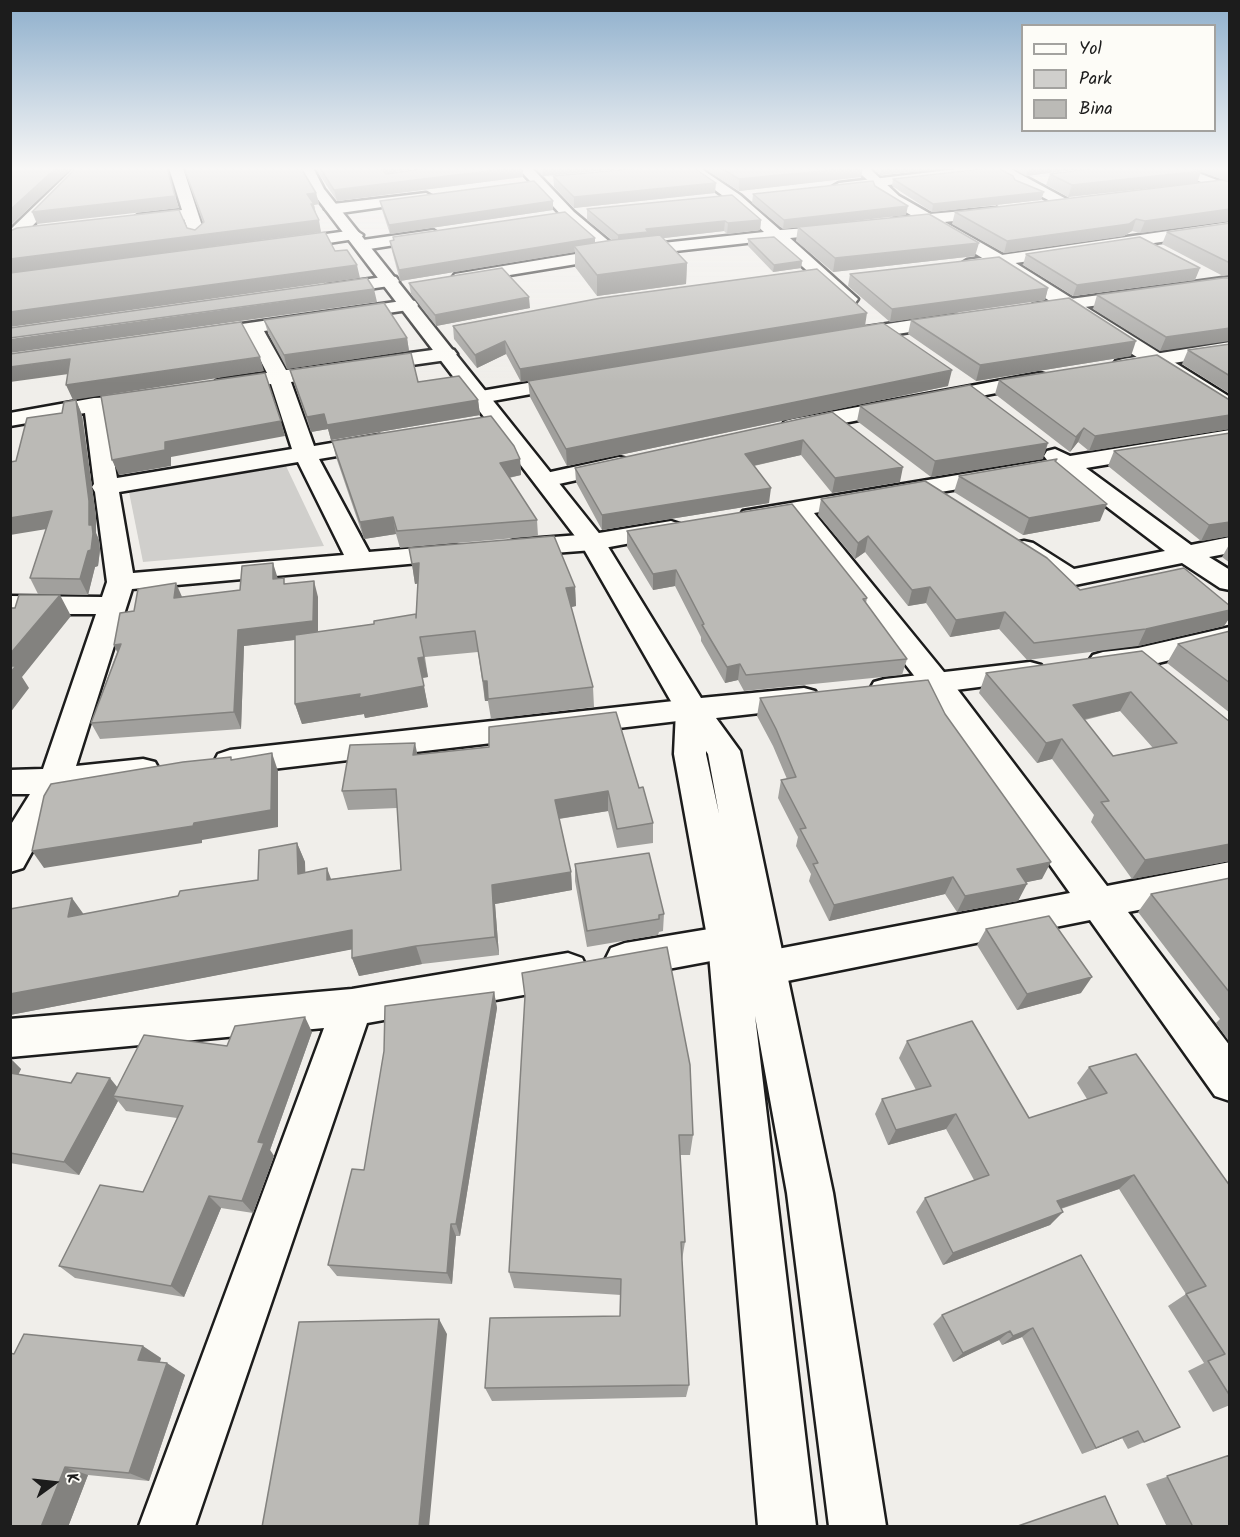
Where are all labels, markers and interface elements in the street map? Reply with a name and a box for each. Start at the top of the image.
legend [1021,24,1216,132]
text: Yol [1079,35,1102,64]
text: Park [1079,65,1112,94]
text: Bina [1079,95,1113,124]
north arrow [24,1453,84,1513]
text: K [59,1470,85,1486]

